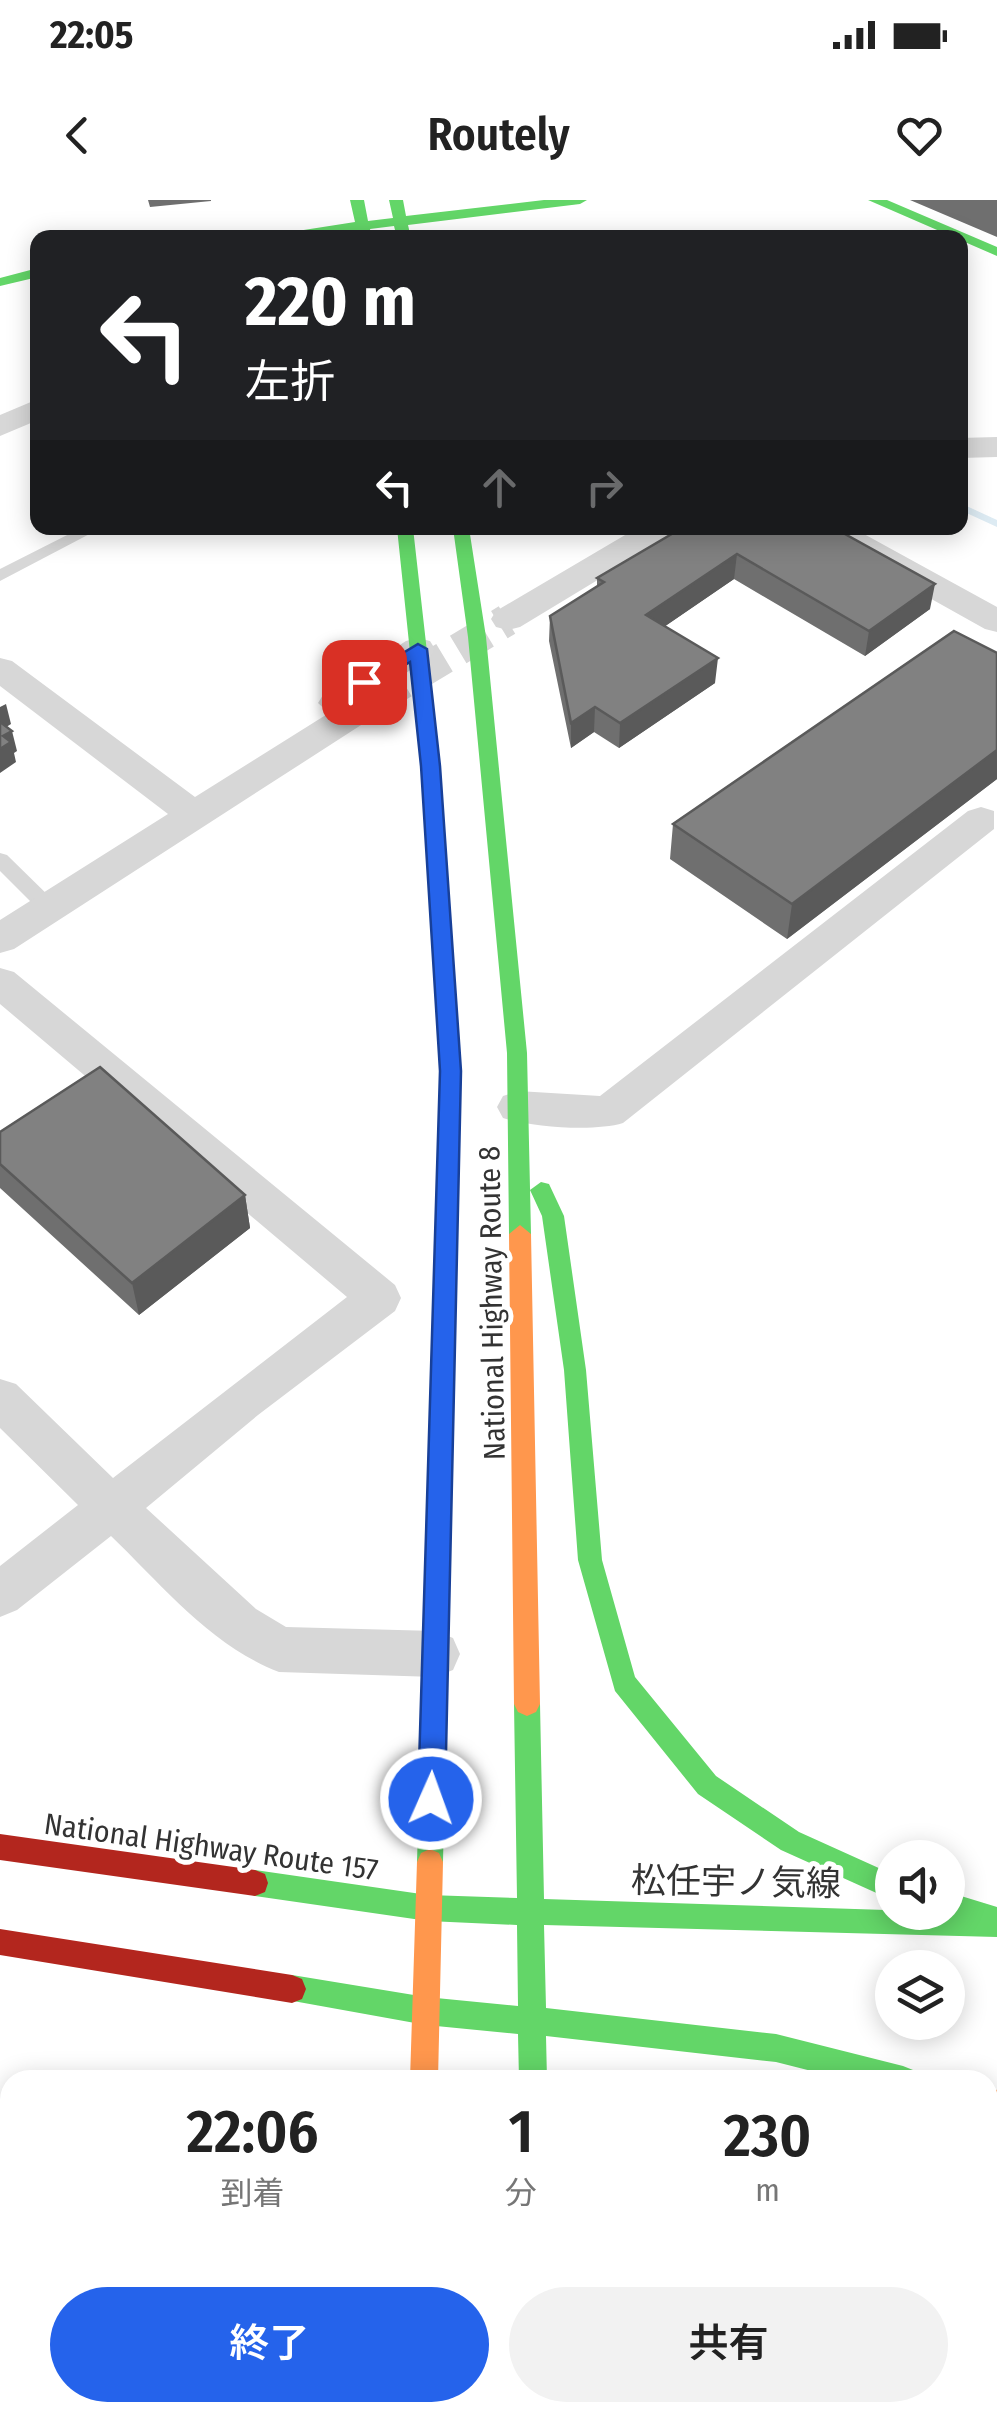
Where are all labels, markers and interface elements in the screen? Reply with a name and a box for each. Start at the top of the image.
text: 22:05 [50,12,133,58]
icon: back [50,108,105,163]
text: Routely [427,108,570,162]
icon: heart [892,108,947,163]
text: 220 m [245,260,416,344]
icon: left [80,270,210,400]
text: 左折 [245,355,335,409]
icon: left [367,460,422,515]
icon: ahead [472,460,527,515]
icon: right [577,460,632,515]
pin [322,640,407,725]
icon: arrive [337,655,392,710]
street label: National Highway Route 8 [471,1145,513,1461]
position arrow [379,1747,483,1851]
street label: National Highway Route 157 [42,1806,380,1888]
map controls [875,1840,965,2040]
button: sound [875,1840,965,1930]
street label: 松任宇ノ気線 [631,1859,841,1905]
button: layers [875,1950,965,2040]
text: 22:06 [187,2096,319,2168]
text: 1 [509,2096,534,2168]
text: 230 [724,2100,811,2172]
text: m [755,2171,780,2209]
text: 到着 [221,2174,285,2212]
text: 分 [505,2174,537,2212]
button: 終了 [50,2287,489,2402]
button: 共有 [509,2287,948,2402]

